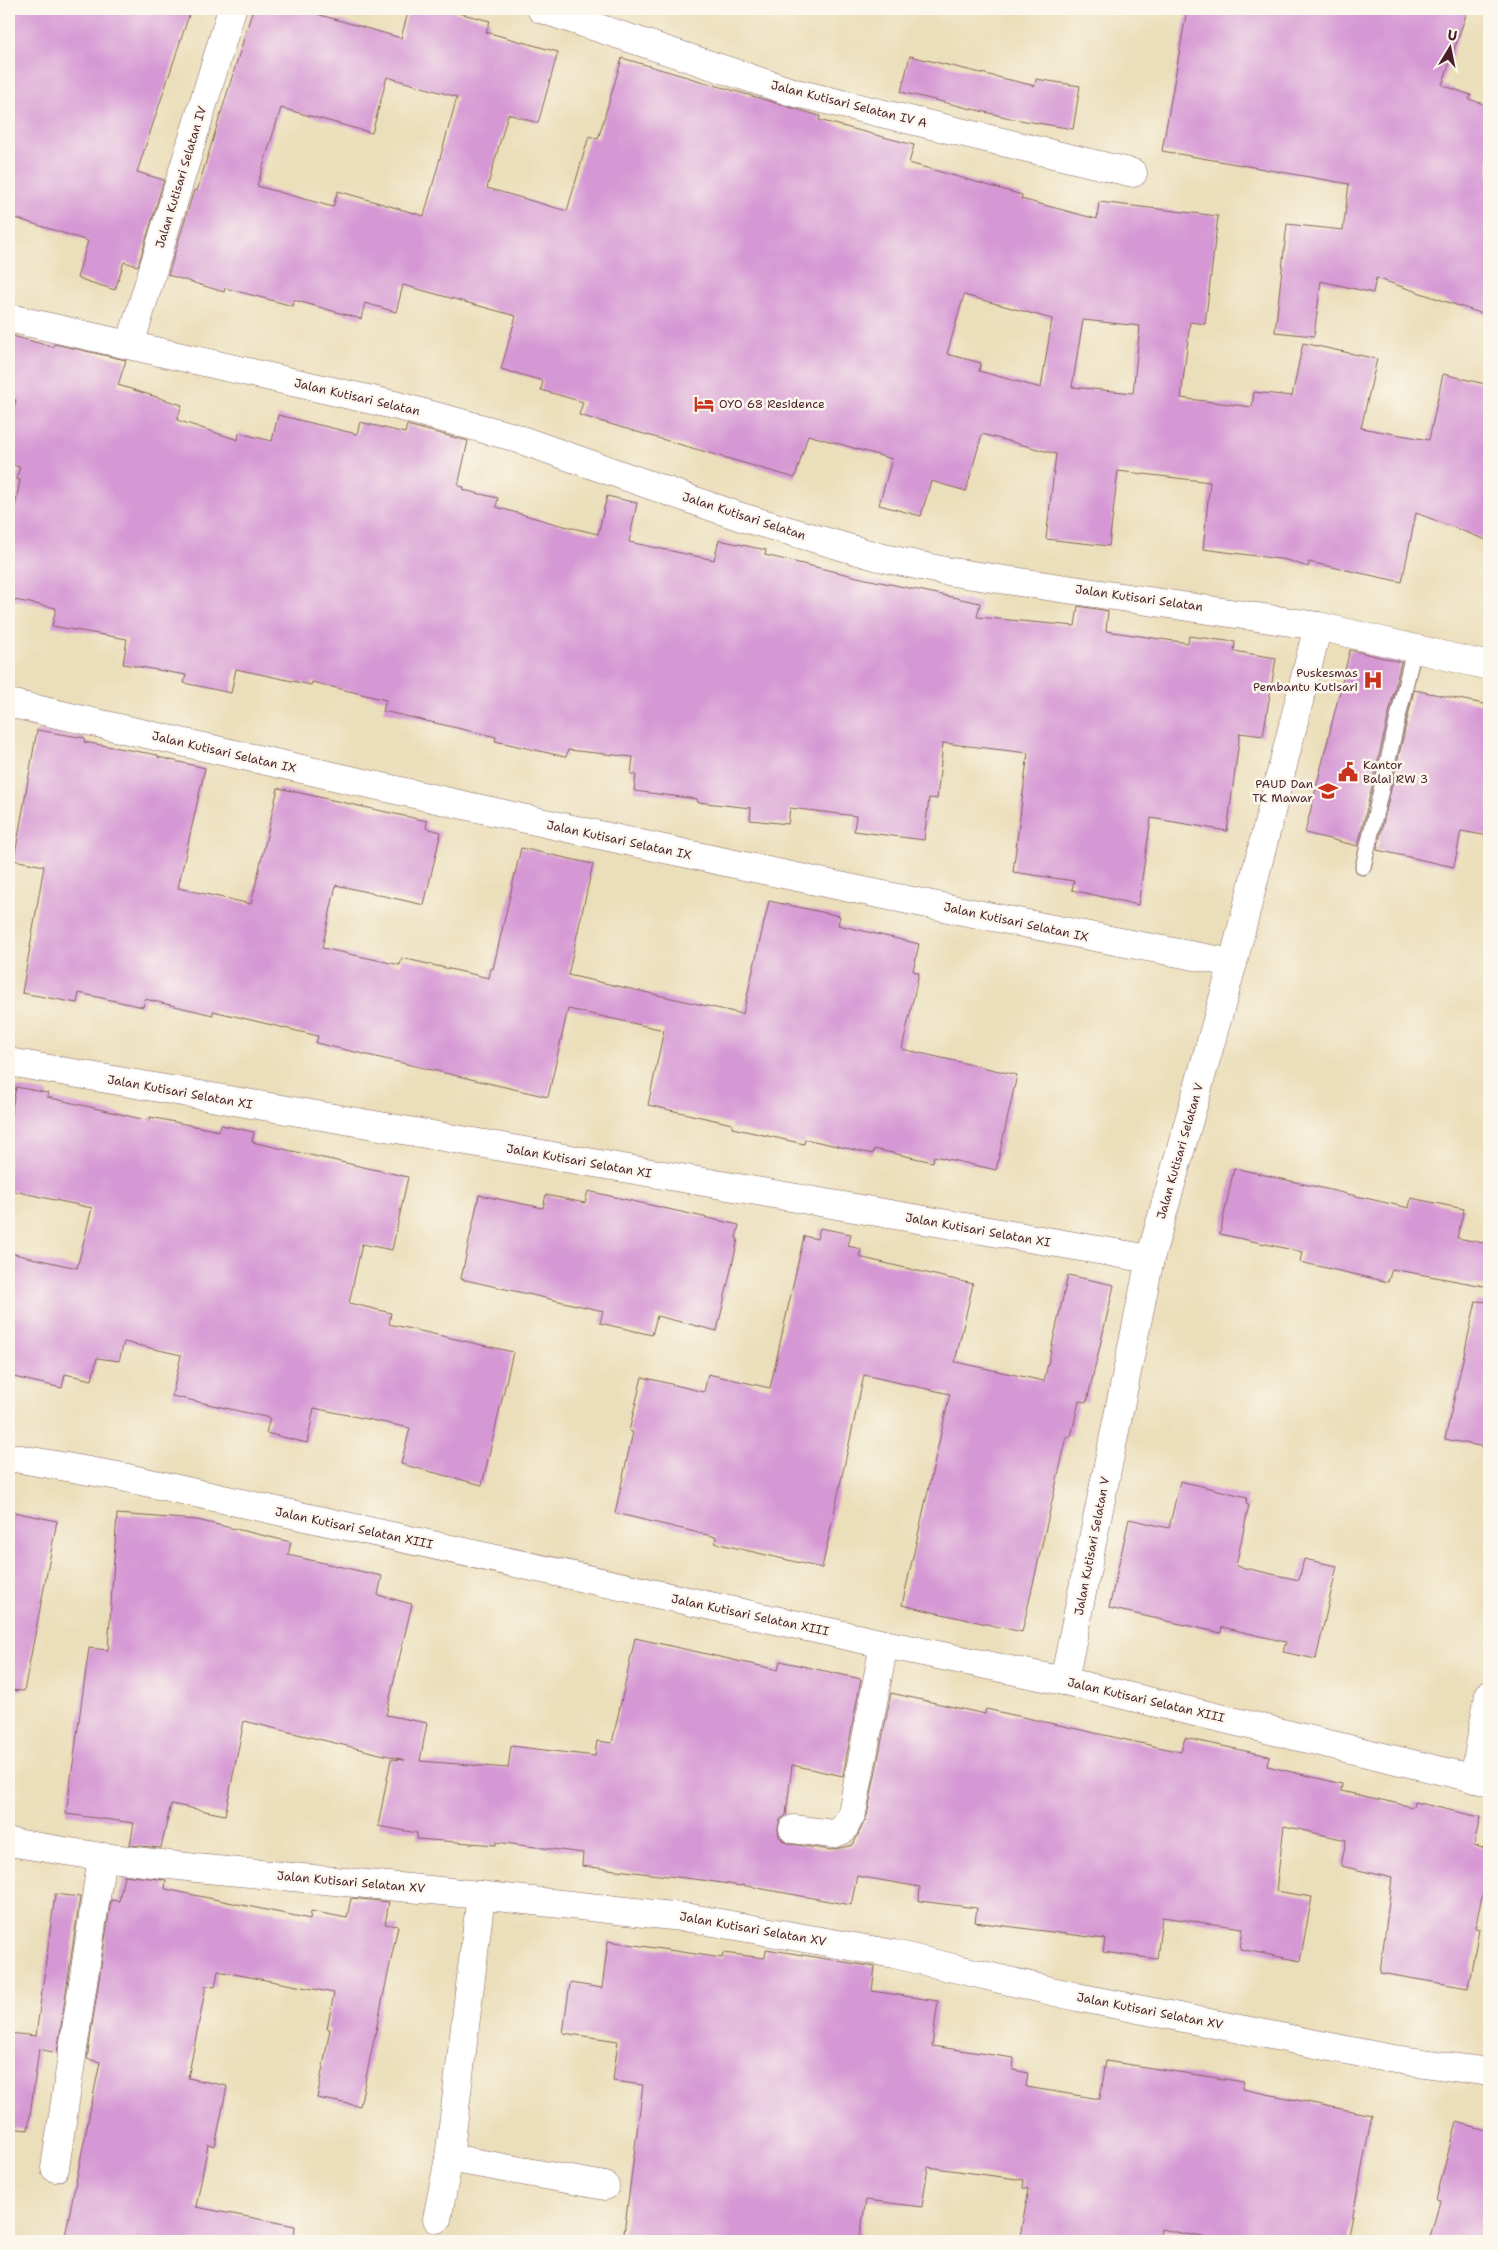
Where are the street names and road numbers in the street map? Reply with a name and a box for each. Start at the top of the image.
street label: Jalan Kutisari Selatan IV A [769,77,929,131]
street label: Jalan Kutisari Selatan IV [152,104,210,250]
street label: Jalan Kutisari Selatan [292,375,422,419]
street label: Jalan Kutisari Selatan [680,488,808,544]
street label: Jalan Kutisari Selatan [1074,581,1204,615]
street label: Jalan Kutisari Selatan IX [150,728,298,776]
street label: Jalan Kutisari Selatan IX [545,817,693,863]
street label: Jalan Kutisari Selatan IX [942,899,1090,945]
street label: Jalan Kutisari Selatan XI [106,1071,254,1113]
street label: Jalan Kutisari Selatan V [1153,1081,1207,1221]
street label: Jalan Kutisari Selatan XI [505,1140,653,1182]
street label: Jalan Kutisari Selatan XI [904,1209,1052,1251]
street label: Jalan Kutisari Selatan V [1071,1475,1113,1617]
street label: Jalan Kutisari Selatan XIII [274,1503,435,1553]
street label: Jalan Kutisari Selatan XIII [670,1590,831,1640]
street label: Jalan Kutisari Selatan XIII [1066,1674,1227,1726]
street label: Jalan Kutisari Selatan XV [276,1868,426,1896]
street label: Jalan Kutisari Selatan XV [678,1908,828,1950]
street label: Jalan Kutisari Selatan XV [1076,1989,1224,2033]

